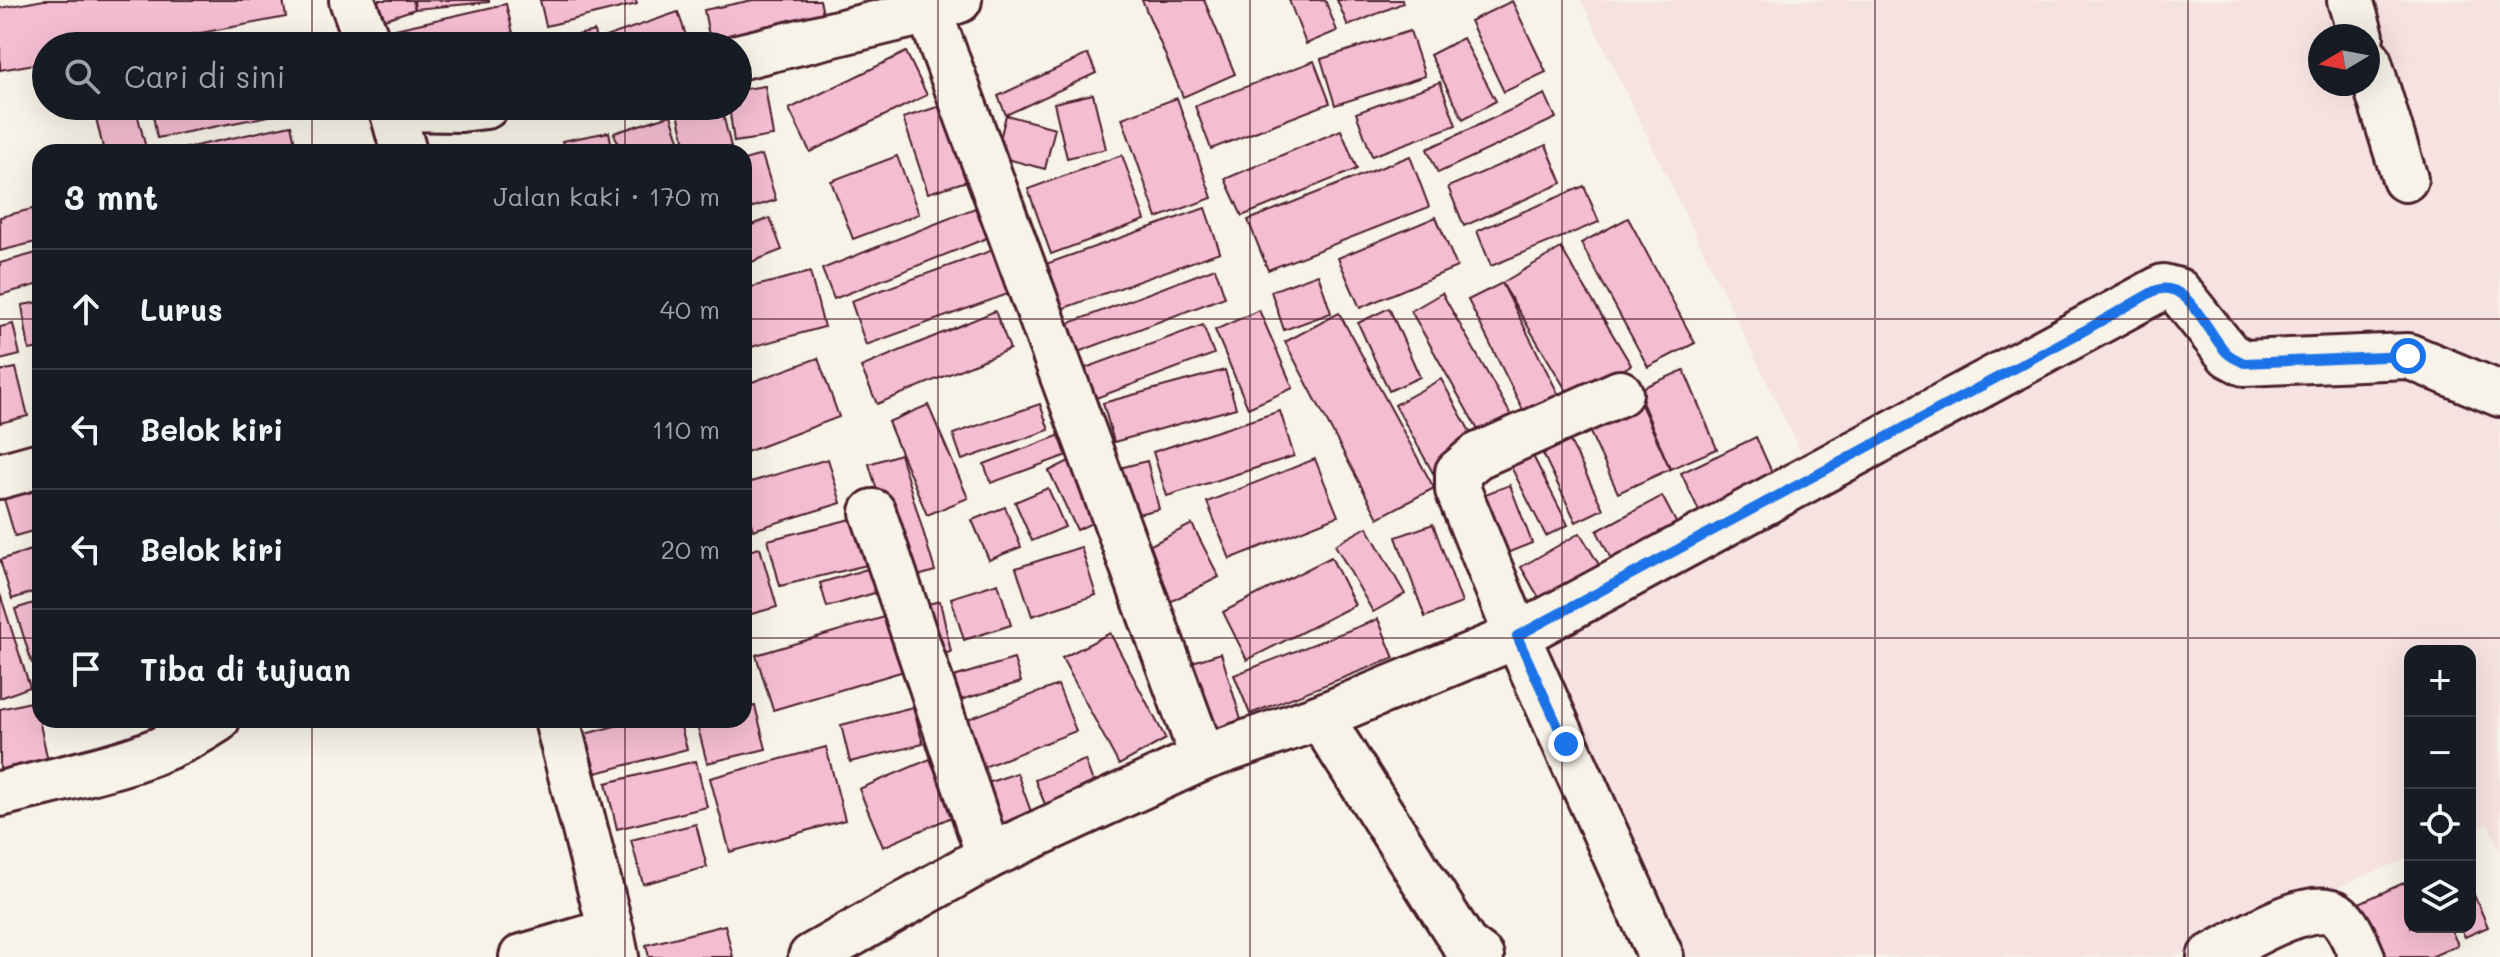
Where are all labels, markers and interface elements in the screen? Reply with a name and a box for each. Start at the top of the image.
north arrow [2308,24,2380,96]
search box [32,32,752,120]
icon: search [60,54,104,98]
text: Cari di sini [124,56,285,96]
text: 3 mnt [64,174,158,219]
text: Jalan kaki · 170 m [493,179,720,213]
icon: ahead [64,287,108,331]
text: Lurus [140,289,223,329]
text: 40 m [660,292,720,326]
route start [2390,338,2426,374]
icon: left [64,407,108,451]
text: Belok kiri [140,409,283,449]
text: 110 m [652,412,720,446]
icon: left [64,527,108,571]
text: Belok kiri [140,529,283,569]
text: 20 m [660,532,720,566]
map controls [2404,645,2476,933]
button: + [2404,645,2476,717]
icon: arrive [64,647,108,691]
text: Tiba di tujuan [140,649,351,689]
button: − [2404,717,2476,789]
route end [1548,726,1584,762]
button: locate [2404,789,2476,861]
button: layers [2404,861,2476,933]

